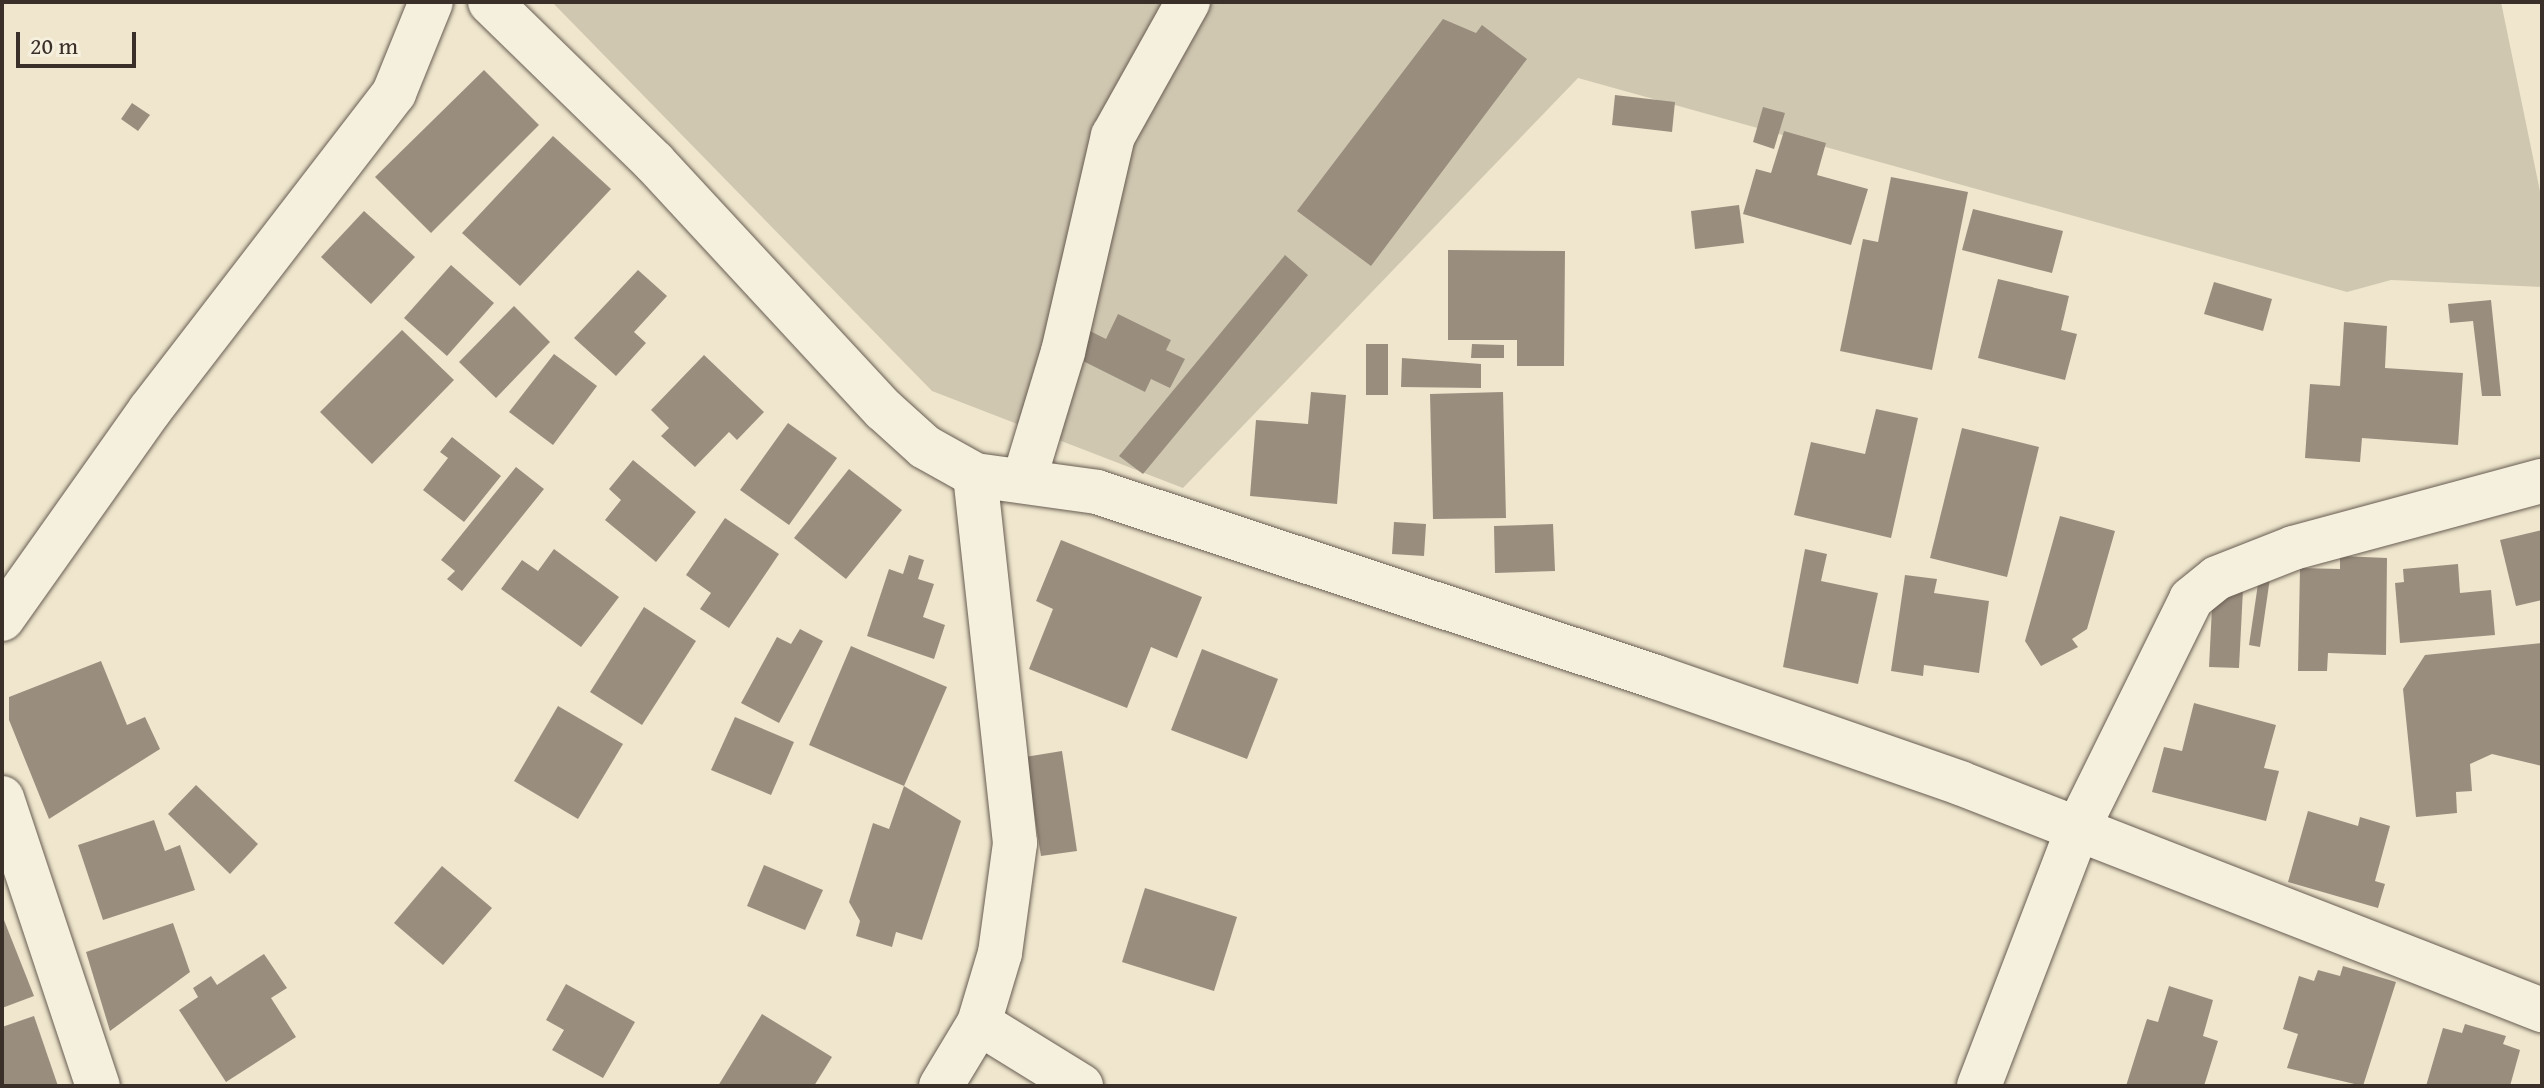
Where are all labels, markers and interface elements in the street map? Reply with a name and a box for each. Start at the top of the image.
scale bar [20,16,140,66]
text: 20 m [30,28,78,63]

